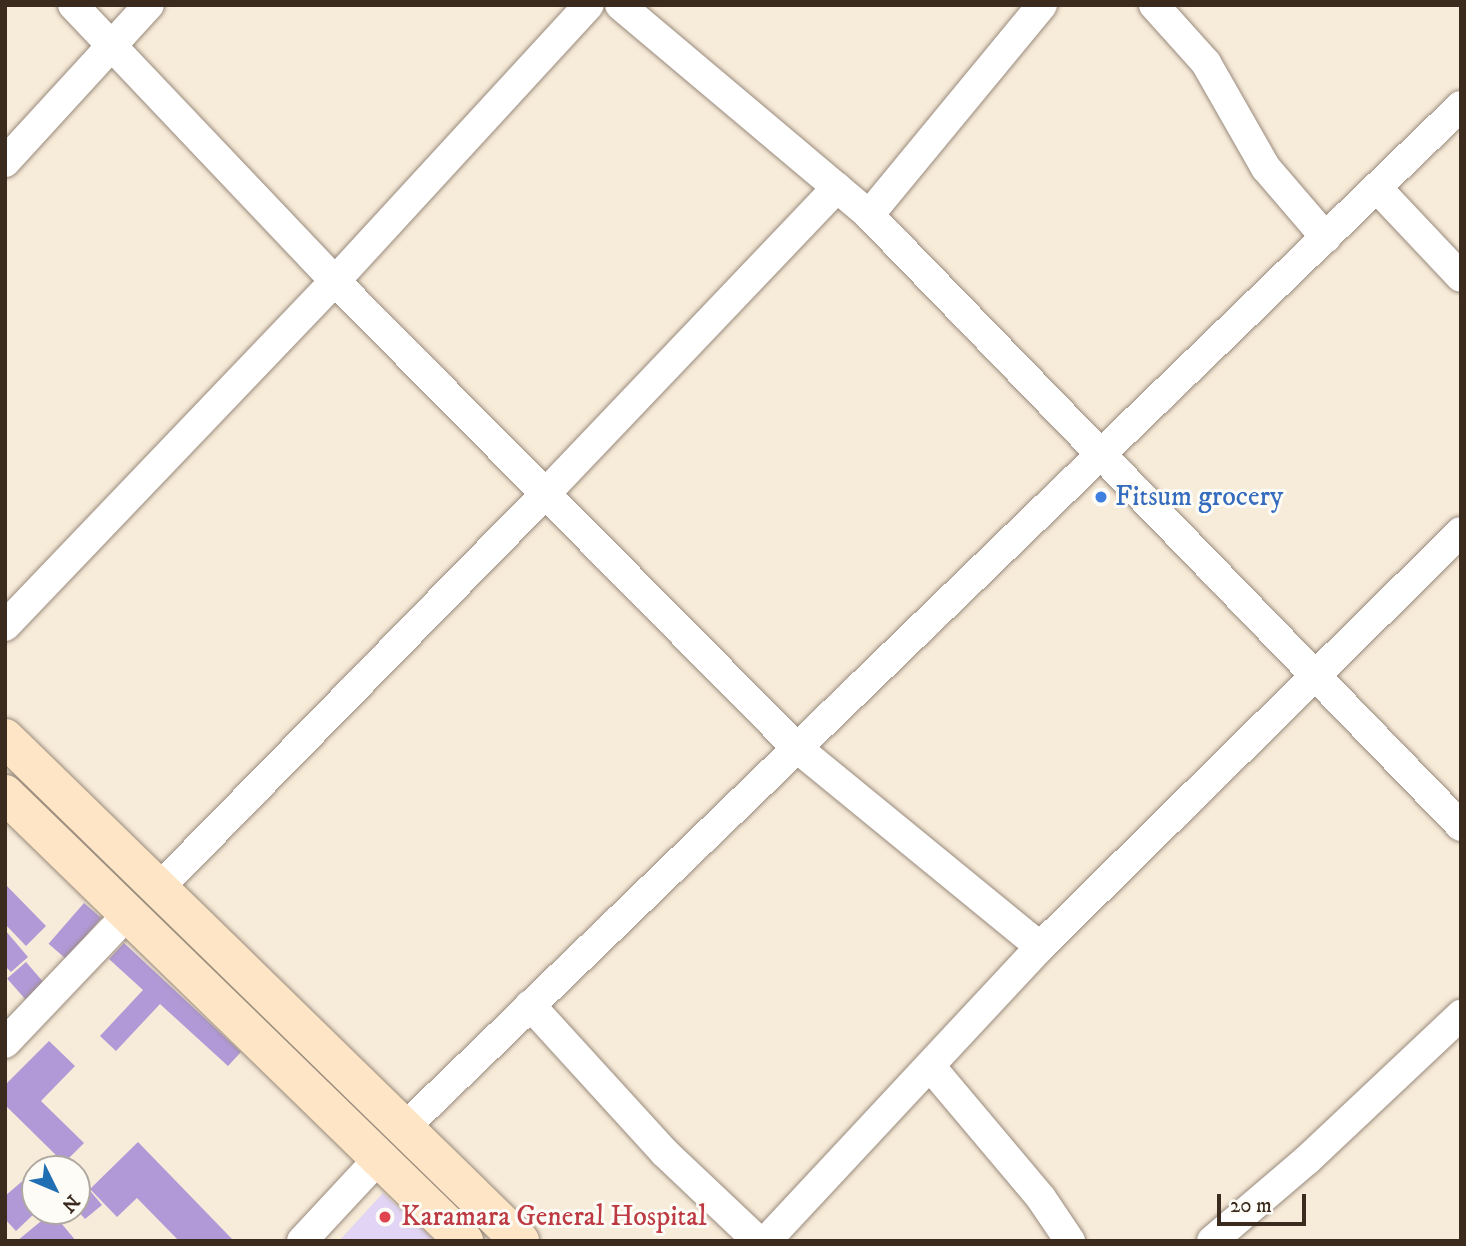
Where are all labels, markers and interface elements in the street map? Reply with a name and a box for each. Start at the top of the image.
place label: Fitsum grocery [1115,480,1283,514]
marker: Fitsum grocery [1093,489,1109,505]
north arrow [21,1155,91,1225]
scale bar [1221,1180,1310,1224]
text: N [57,1190,84,1217]
text: 20 m [1230,1193,1272,1219]
place label: Karamara General Hospital [401,1200,707,1234]
marker: Karamara General Hospital [375,1207,395,1227]

